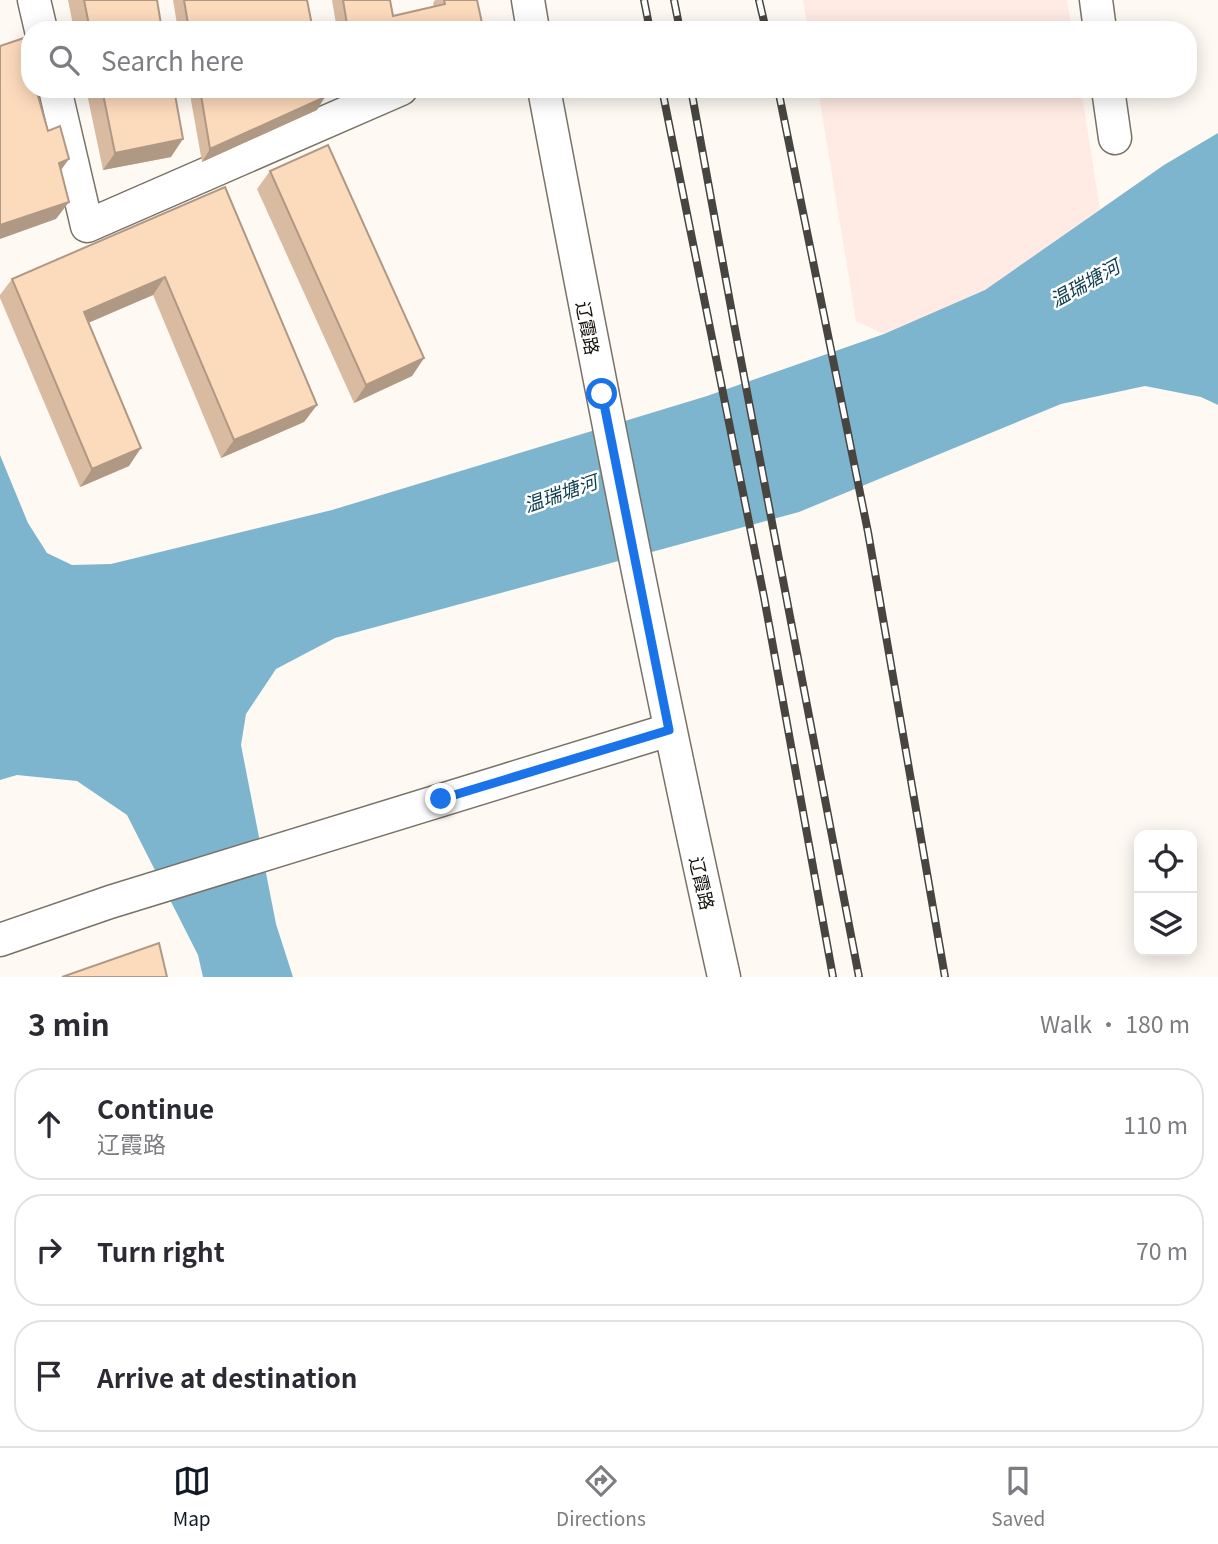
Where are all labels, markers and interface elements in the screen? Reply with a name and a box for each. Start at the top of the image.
search box [21,21,1197,98]
icon: search [45,41,83,79]
text: Search here [101,41,244,78]
water label: 温瑞塘河 [1044,250,1127,312]
street label: 辽霞路 [571,299,607,357]
route start [586,378,617,409]
water label: 温瑞塘河 [520,466,604,517]
route end [425,783,456,814]
map controls [1134,830,1197,956]
button: locate [1134,830,1197,893]
street label: 辽霞路 [684,854,722,912]
button: layers [1134,893,1197,956]
text: 3 min [28,1001,110,1045]
text: Walk · 180 m [1040,1006,1190,1040]
text: Continue [97,1089,214,1126]
icon: ahead [30,1105,68,1143]
text: 110 m [1123,1107,1188,1141]
text: 辽霞路 [97,1126,166,1160]
icon: right [30,1231,68,1269]
text: Turn right [97,1232,225,1269]
text: 70 m [1136,1233,1188,1267]
icon: arrive [30,1357,68,1395]
text: Arrive at destination [97,1358,358,1395]
tab: Map [173,1462,211,1531]
tab: Directions [556,1462,646,1531]
tab: Saved [991,1462,1045,1531]

